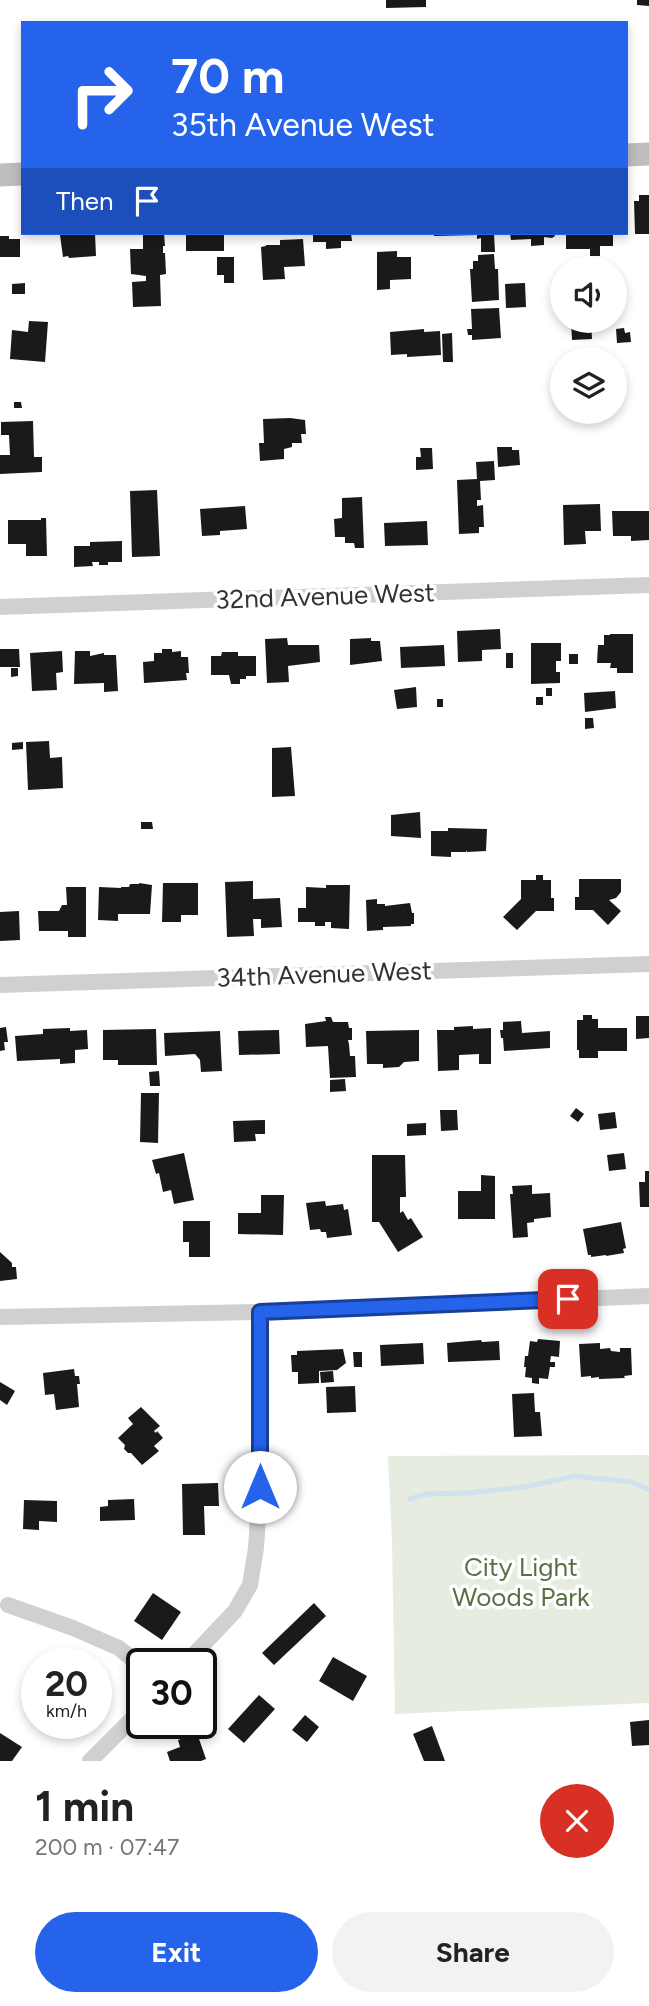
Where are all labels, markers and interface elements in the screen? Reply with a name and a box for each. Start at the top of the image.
text: 70 m [171,46,284,105]
icon: right [56,49,147,140]
text: 35th Avenue West [171,106,435,144]
icon: arrive [128,182,166,220]
text: Then [56,185,114,217]
map controls [550,256,627,424]
button: sound [550,256,627,333]
button: layers [550,347,627,424]
street label: 32nd Avenue West [215,576,435,616]
street label: 34th Avenue West [216,954,432,994]
pin [538,1269,598,1329]
icon: arrive [549,1280,587,1318]
position arrow [223,1450,297,1524]
park label: City Light Woods Park [452,1551,590,1613]
speed limit sign: 30 [126,1648,217,1739]
text: 20 [45,1663,88,1705]
text: km/h [46,1700,87,1722]
text: 1 min [35,1781,134,1832]
button: close [540,1784,614,1858]
text: 200 m · 07:47 [35,1833,179,1861]
button: Exit [35,1912,318,1992]
button: Share [332,1912,614,1992]

